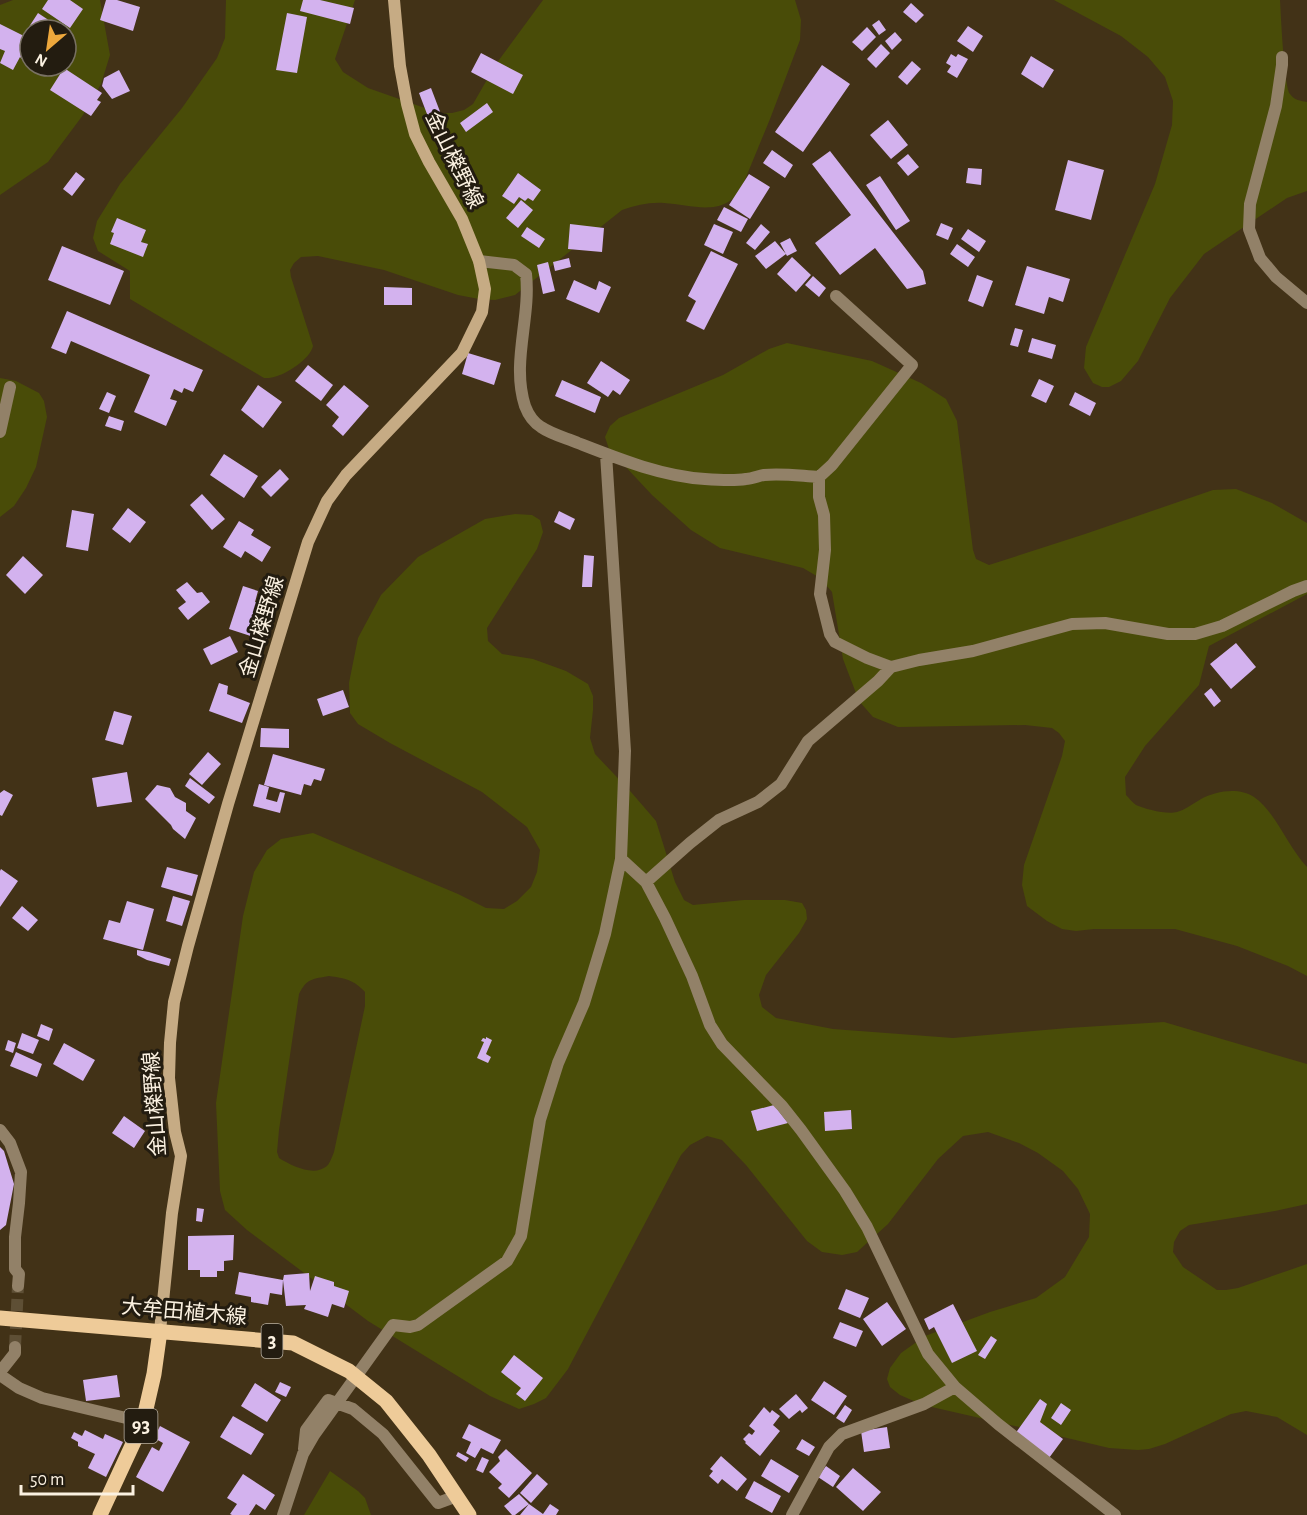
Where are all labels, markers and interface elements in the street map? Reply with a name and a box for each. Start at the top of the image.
north arrow [18,18,78,78]
text: N [32,51,50,70]
street label: 金山檪野線 [422,108,487,212]
street label: 金山檪野線 [236,573,287,680]
street label: 金山檪野線 [140,1051,169,1157]
street label: 大牟田植木線 [120,1295,248,1328]
road number: 3 [262,1324,282,1358]
road number: 93 [124,1409,158,1443]
scale bar [21,1458,134,1496]
text: 50 m [30,1471,64,1489]

